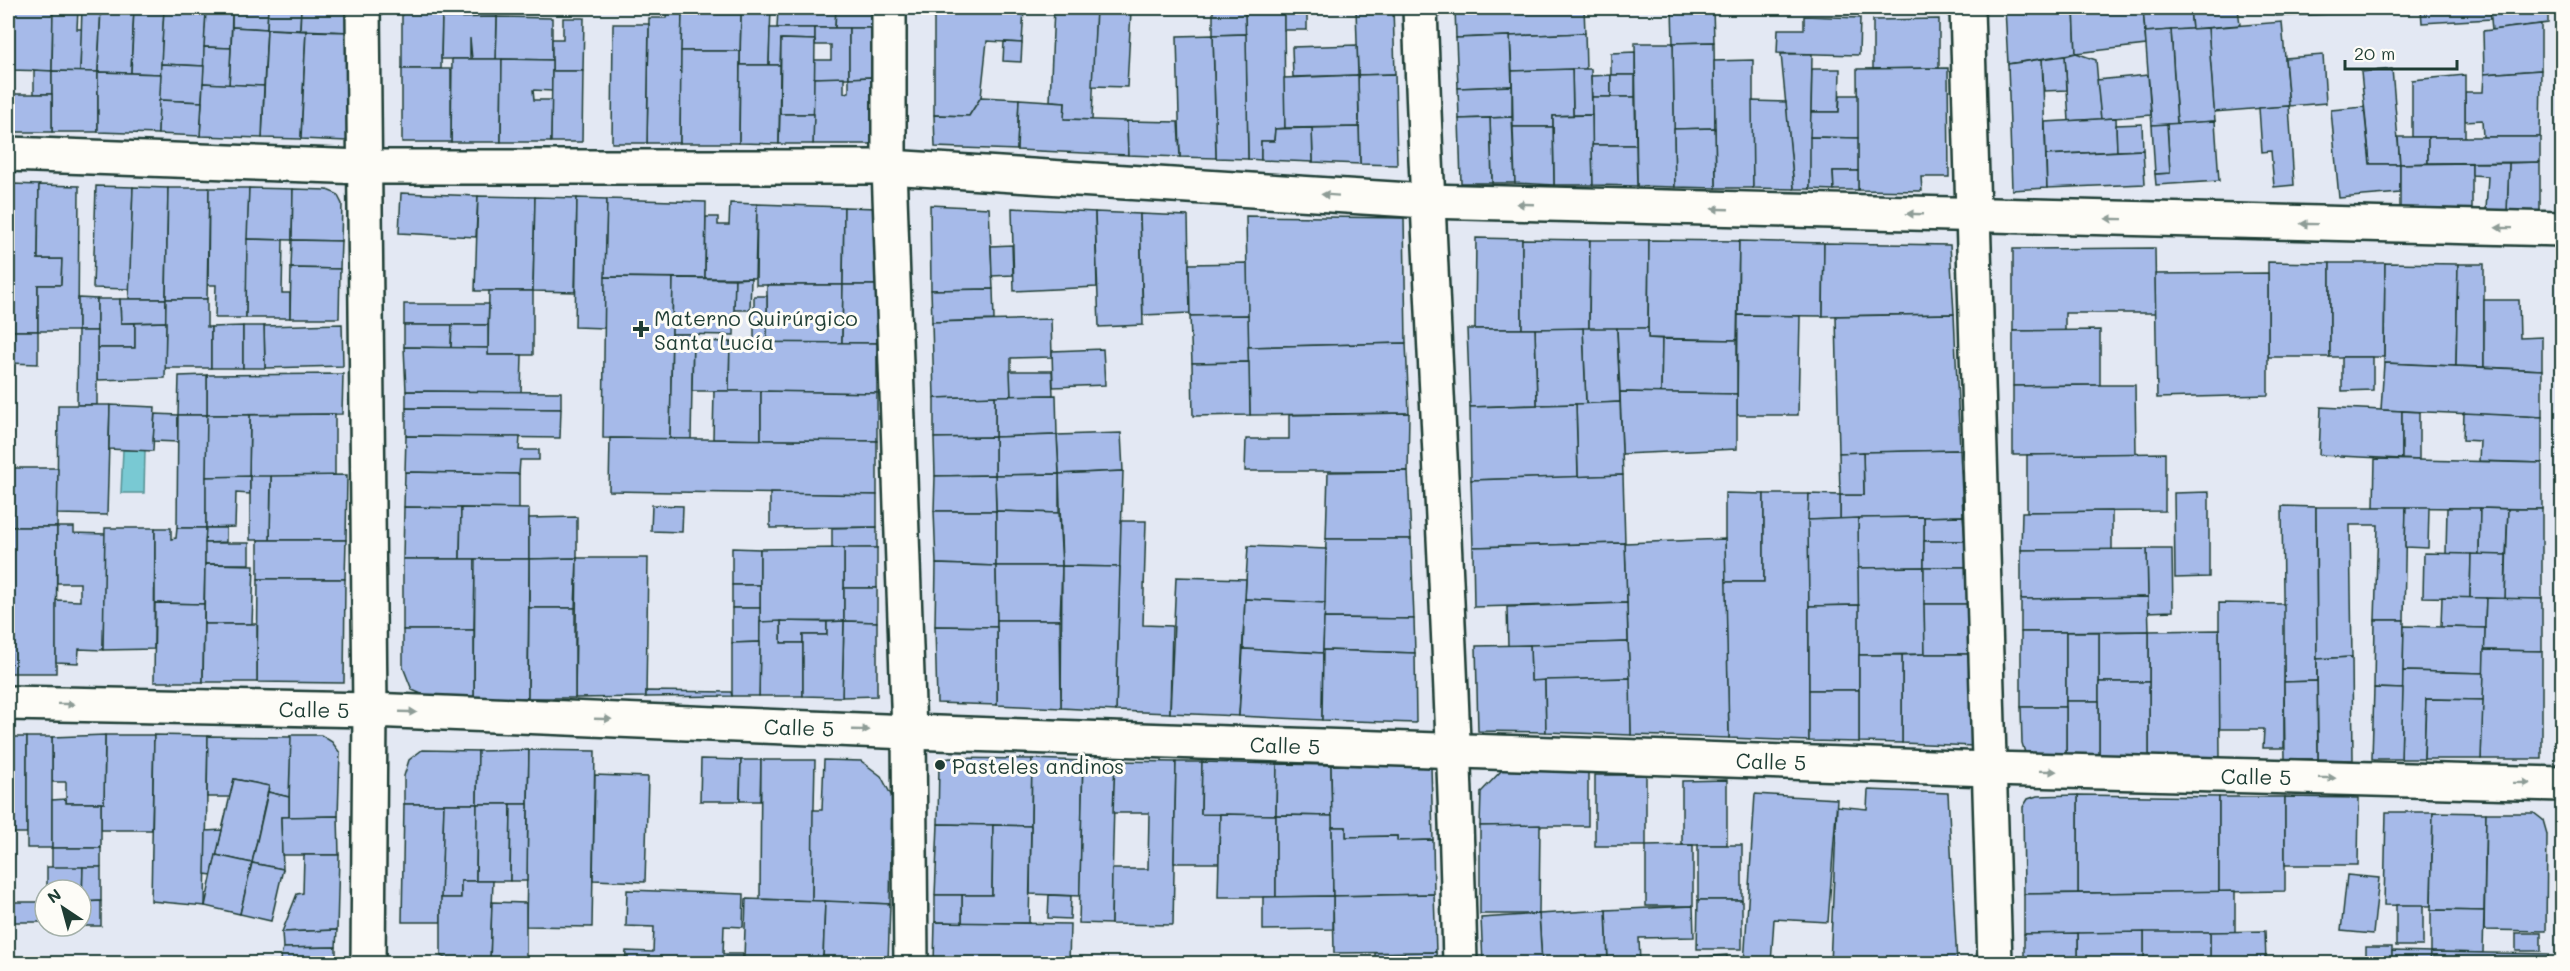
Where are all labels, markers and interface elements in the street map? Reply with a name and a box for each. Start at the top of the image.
scale bar [2345,33,2458,71]
text: 20 m [2354,41,2395,65]
one-way arrow [1320,190,1339,199]
one-way arrow [1515,199,1534,208]
one-way arrow [1710,204,1729,214]
one-way arrow [1905,210,1924,219]
one-way arrow [2105,214,2124,224]
one-way arrow [2300,219,2319,228]
one-way arrow [2495,223,2514,233]
place label: Materno Quirúrgico Santa Lucía [654,304,858,355]
marker: Materno Quirúrgico Santa Lucía [632,320,650,338]
street label: Calle 5 [278,695,350,723]
one-way arrow [56,699,75,709]
one-way arrow [398,707,417,716]
street label: Calle 5 [763,712,835,742]
one-way arrow [593,715,612,724]
one-way arrow [851,725,870,735]
street label: Calle 5 [1249,730,1321,760]
street label: Calle 5 [1735,746,1807,776]
place label: Pasteles andinos [952,752,1124,779]
marker: Pasteles andinos [933,758,947,772]
street label: Calle 5 [2220,762,2292,790]
one-way arrow [2038,766,2057,775]
one-way arrow [2317,773,2336,783]
one-way arrow [2512,778,2531,788]
north arrow [33,878,93,938]
text: N [43,883,65,908]

